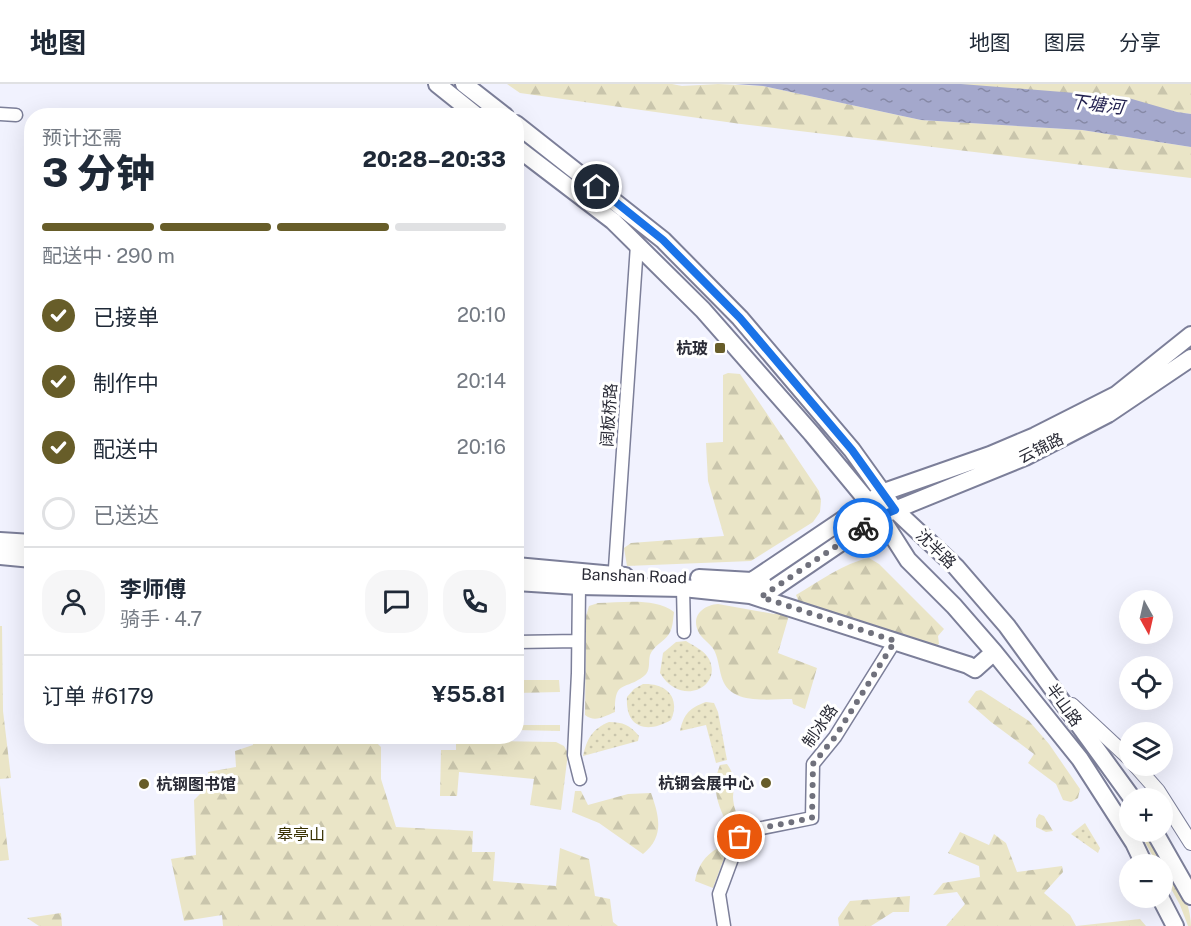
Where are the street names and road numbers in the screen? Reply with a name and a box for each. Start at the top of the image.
street label: 阔板桥路 [597,382,621,448]
street label: 云锦路 [1015,429,1067,467]
street label: 沈半路 [912,525,960,573]
street label: Banshan Road [581,565,687,587]
street label: 半山路 [1042,680,1086,730]
street label: 制冰路 [798,701,842,751]

